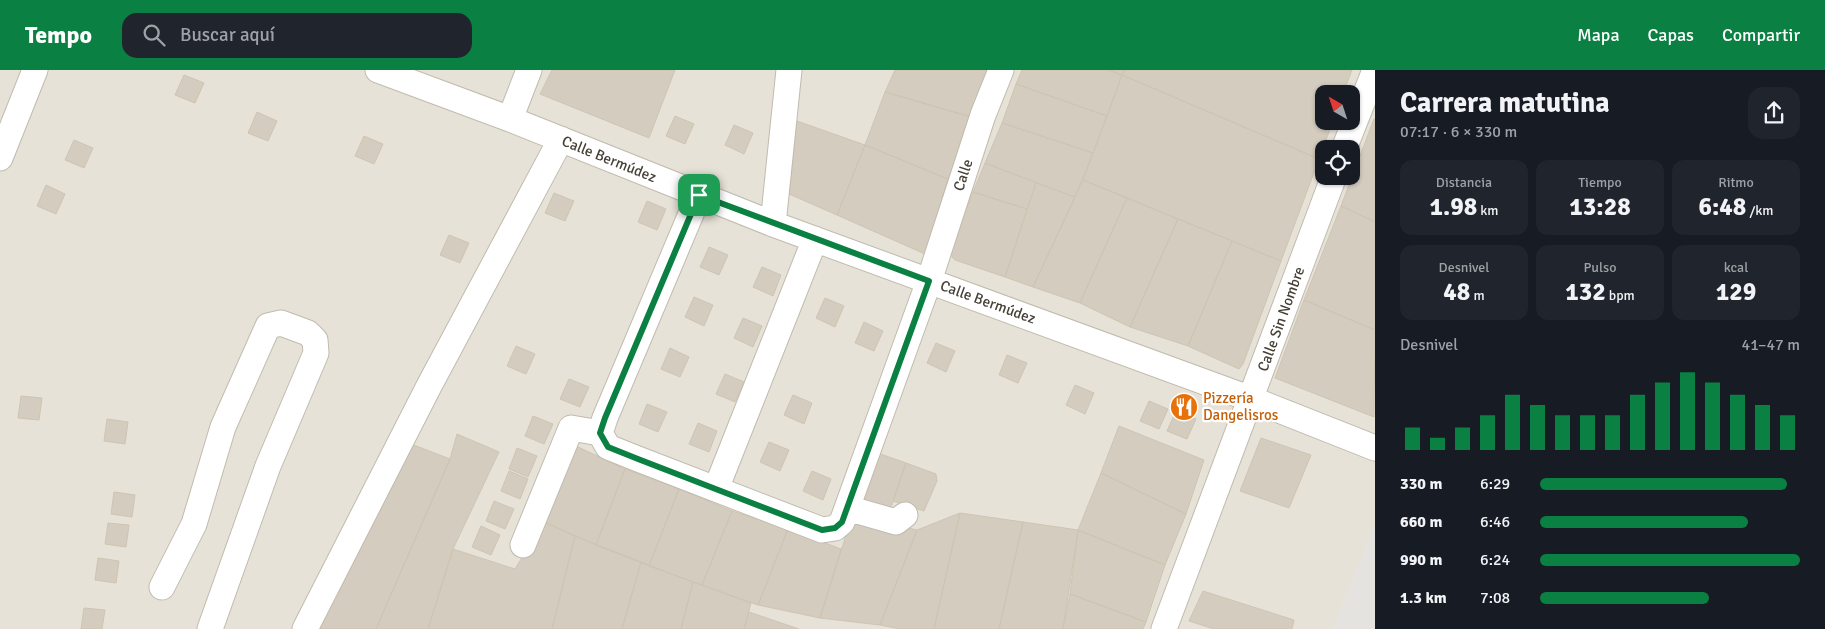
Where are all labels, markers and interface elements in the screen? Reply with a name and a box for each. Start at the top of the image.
search box [122,13,472,58]
text: Tempo [25,20,92,50]
icon: search [140,21,168,49]
text: Buscar aquí [180,23,275,47]
text: Mapa [1577,24,1620,46]
text: Capas [1648,24,1694,46]
text: Compartir [1722,24,1800,46]
north arrow [1315,85,1360,130]
map controls [1315,85,1360,185]
text: Carrera matutina [1400,86,1610,120]
button: share [1748,87,1800,139]
text: 07:17 · 6 × 330 m [1400,122,1517,142]
street label: Calle Bermúdez [559,132,659,186]
button: locate [1315,140,1360,185]
street label: Calle [949,157,977,193]
pin [678,174,720,216]
text: Distancia [1436,174,1492,191]
text: Tiempo [1578,174,1622,191]
text: Ritmo [1718,174,1754,191]
icon: arrive [685,181,713,209]
text: 1.98 [1430,191,1477,222]
text: 13:28 [1569,191,1631,222]
text: 6:48 [1698,191,1746,222]
text: km [1477,202,1498,219]
text: /km [1746,202,1774,219]
text: Desnivel [1439,259,1489,276]
text: Pulso [1584,259,1616,276]
text: kcal [1724,259,1748,276]
street label: Calle Sin Nombre [1254,264,1308,374]
street label: Calle Bermúdez [938,276,1038,328]
text: 48 [1443,276,1470,307]
text: 132 [1565,276,1606,307]
text: 129 [1716,276,1756,307]
text: m [1470,287,1485,304]
text: bpm [1606,287,1635,304]
text: Desnivel [1400,335,1458,355]
text: 41–47 m [1742,335,1800,355]
place label: Pizzería Dangelisros [1203,389,1279,424]
restaurant icon: Pizzería Dangelisros [1169,392,1199,422]
text: 330 m [1400,474,1442,494]
text: 6:29 [1480,474,1510,494]
text: 660 m [1400,512,1442,532]
text: 6:46 [1480,512,1510,532]
text: 990 m [1400,550,1442,570]
text: 6:24 [1480,550,1510,570]
text: 1.3 km [1400,588,1447,608]
text: 7:08 [1480,588,1510,608]

